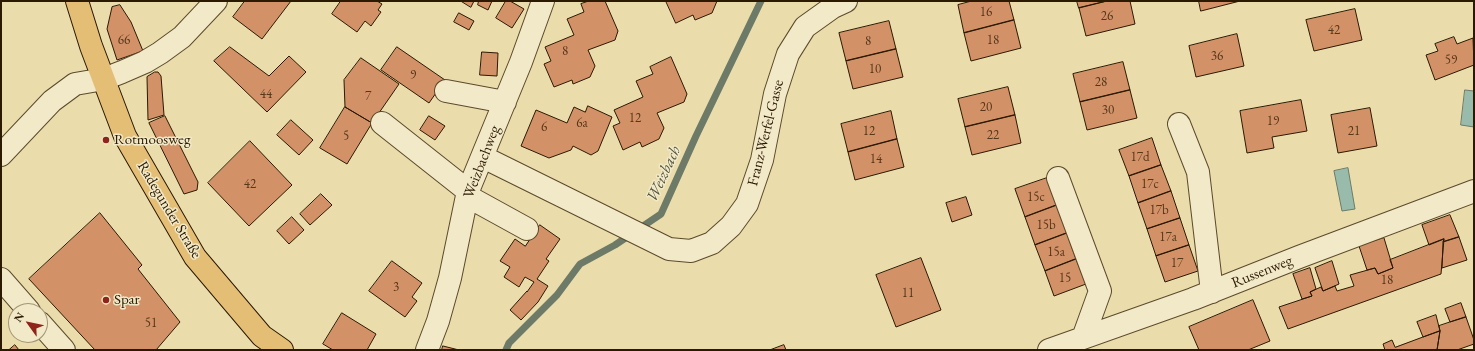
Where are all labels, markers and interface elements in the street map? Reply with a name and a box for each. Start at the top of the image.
house number: 16 [980,4,992,20]
house number: 26 [1101,8,1113,24]
house number: 42 [1328,22,1340,38]
house number: 66 [118,32,130,48]
house number: 18 [987,32,999,48]
house number: 8 [865,33,871,49]
house number: 8 [562,43,568,59]
house number: 36 [1211,48,1223,64]
house number: 59 [1445,52,1457,68]
house number: 10 [869,61,881,77]
house number: 9 [410,67,416,83]
house number: 28 [1095,74,1107,90]
street label: Franz-Werfel-Gasse [744,78,788,188]
house number: 44 [260,86,272,102]
house number: 7 [365,88,371,104]
house number: 20 [980,99,992,115]
house number: 30 [1102,102,1114,118]
house number: 12 [629,110,641,126]
house number: 19 [1267,113,1279,129]
house number: 6a [576,115,588,131]
house number: 6 [541,119,547,135]
street label: Weizbachweg [460,123,504,201]
house number: 12 [863,123,875,139]
house number: 21 [1348,123,1360,139]
house number: 22 [987,127,999,143]
house number: 5 [343,128,349,144]
place label: Rotmoosweg [114,131,190,149]
marker: Rotmoosweg [101,135,111,145]
water label: Weizbach [643,143,685,205]
house number: 17d [1130,149,1150,165]
house number: 14 [870,151,882,167]
street label: Radegunder Straße [133,158,205,262]
house number: 42 [244,176,256,192]
house number: 17c [1141,176,1159,192]
house number: 15c [1027,189,1045,205]
house number: 17b [1149,202,1169,218]
house number: 15b [1036,217,1056,233]
house number: 17a [1159,229,1177,245]
house number: 15a [1047,244,1065,260]
street label: Russenweg [1229,252,1295,292]
house number: 17 [1171,255,1183,271]
house number: 15 [1059,270,1071,286]
house number: 18 [1381,272,1393,288]
house number: 3 [393,279,399,295]
house number: 11 [902,285,914,301]
place label: Spar [114,291,139,309]
marker: Spar [101,295,111,305]
north arrow [8,303,48,343]
text: N [10,309,27,325]
house number: 51 [145,315,157,331]

